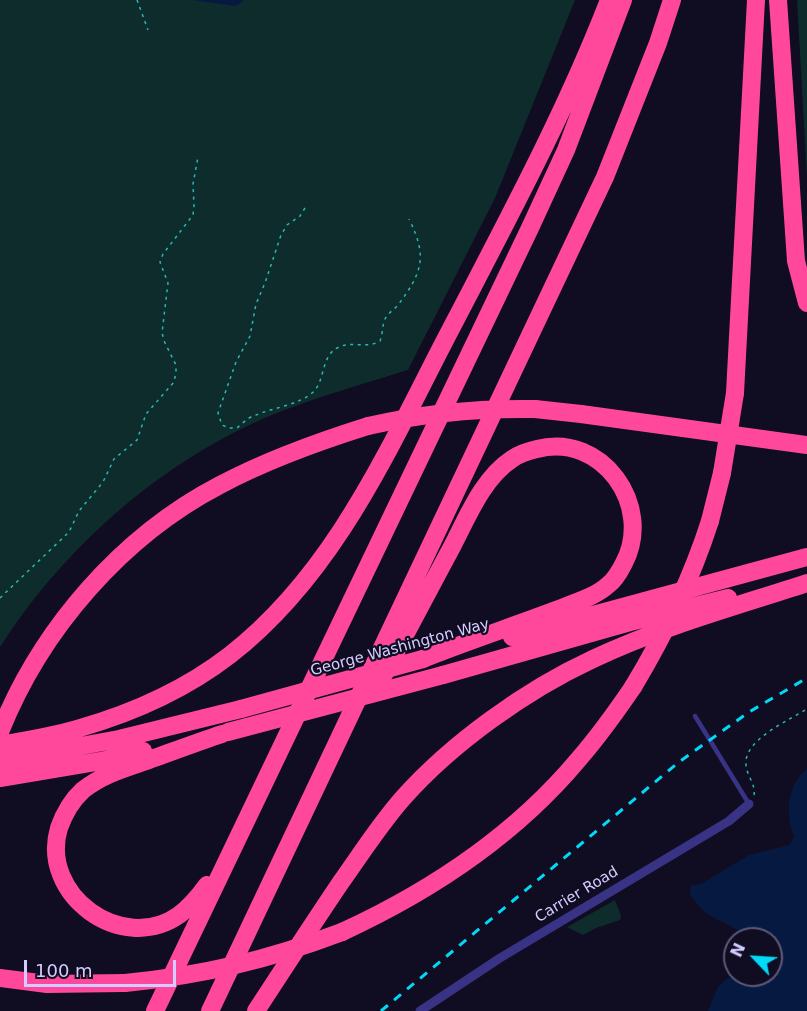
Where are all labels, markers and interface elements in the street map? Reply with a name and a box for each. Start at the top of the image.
street label: George Washington Way [309,615,491,681]
street label: Carrier Road [532,863,622,927]
north arrow [723,927,783,987]
text: N [727,940,749,960]
scale bar [27,948,178,986]
text: 100 m [35,960,93,981]

